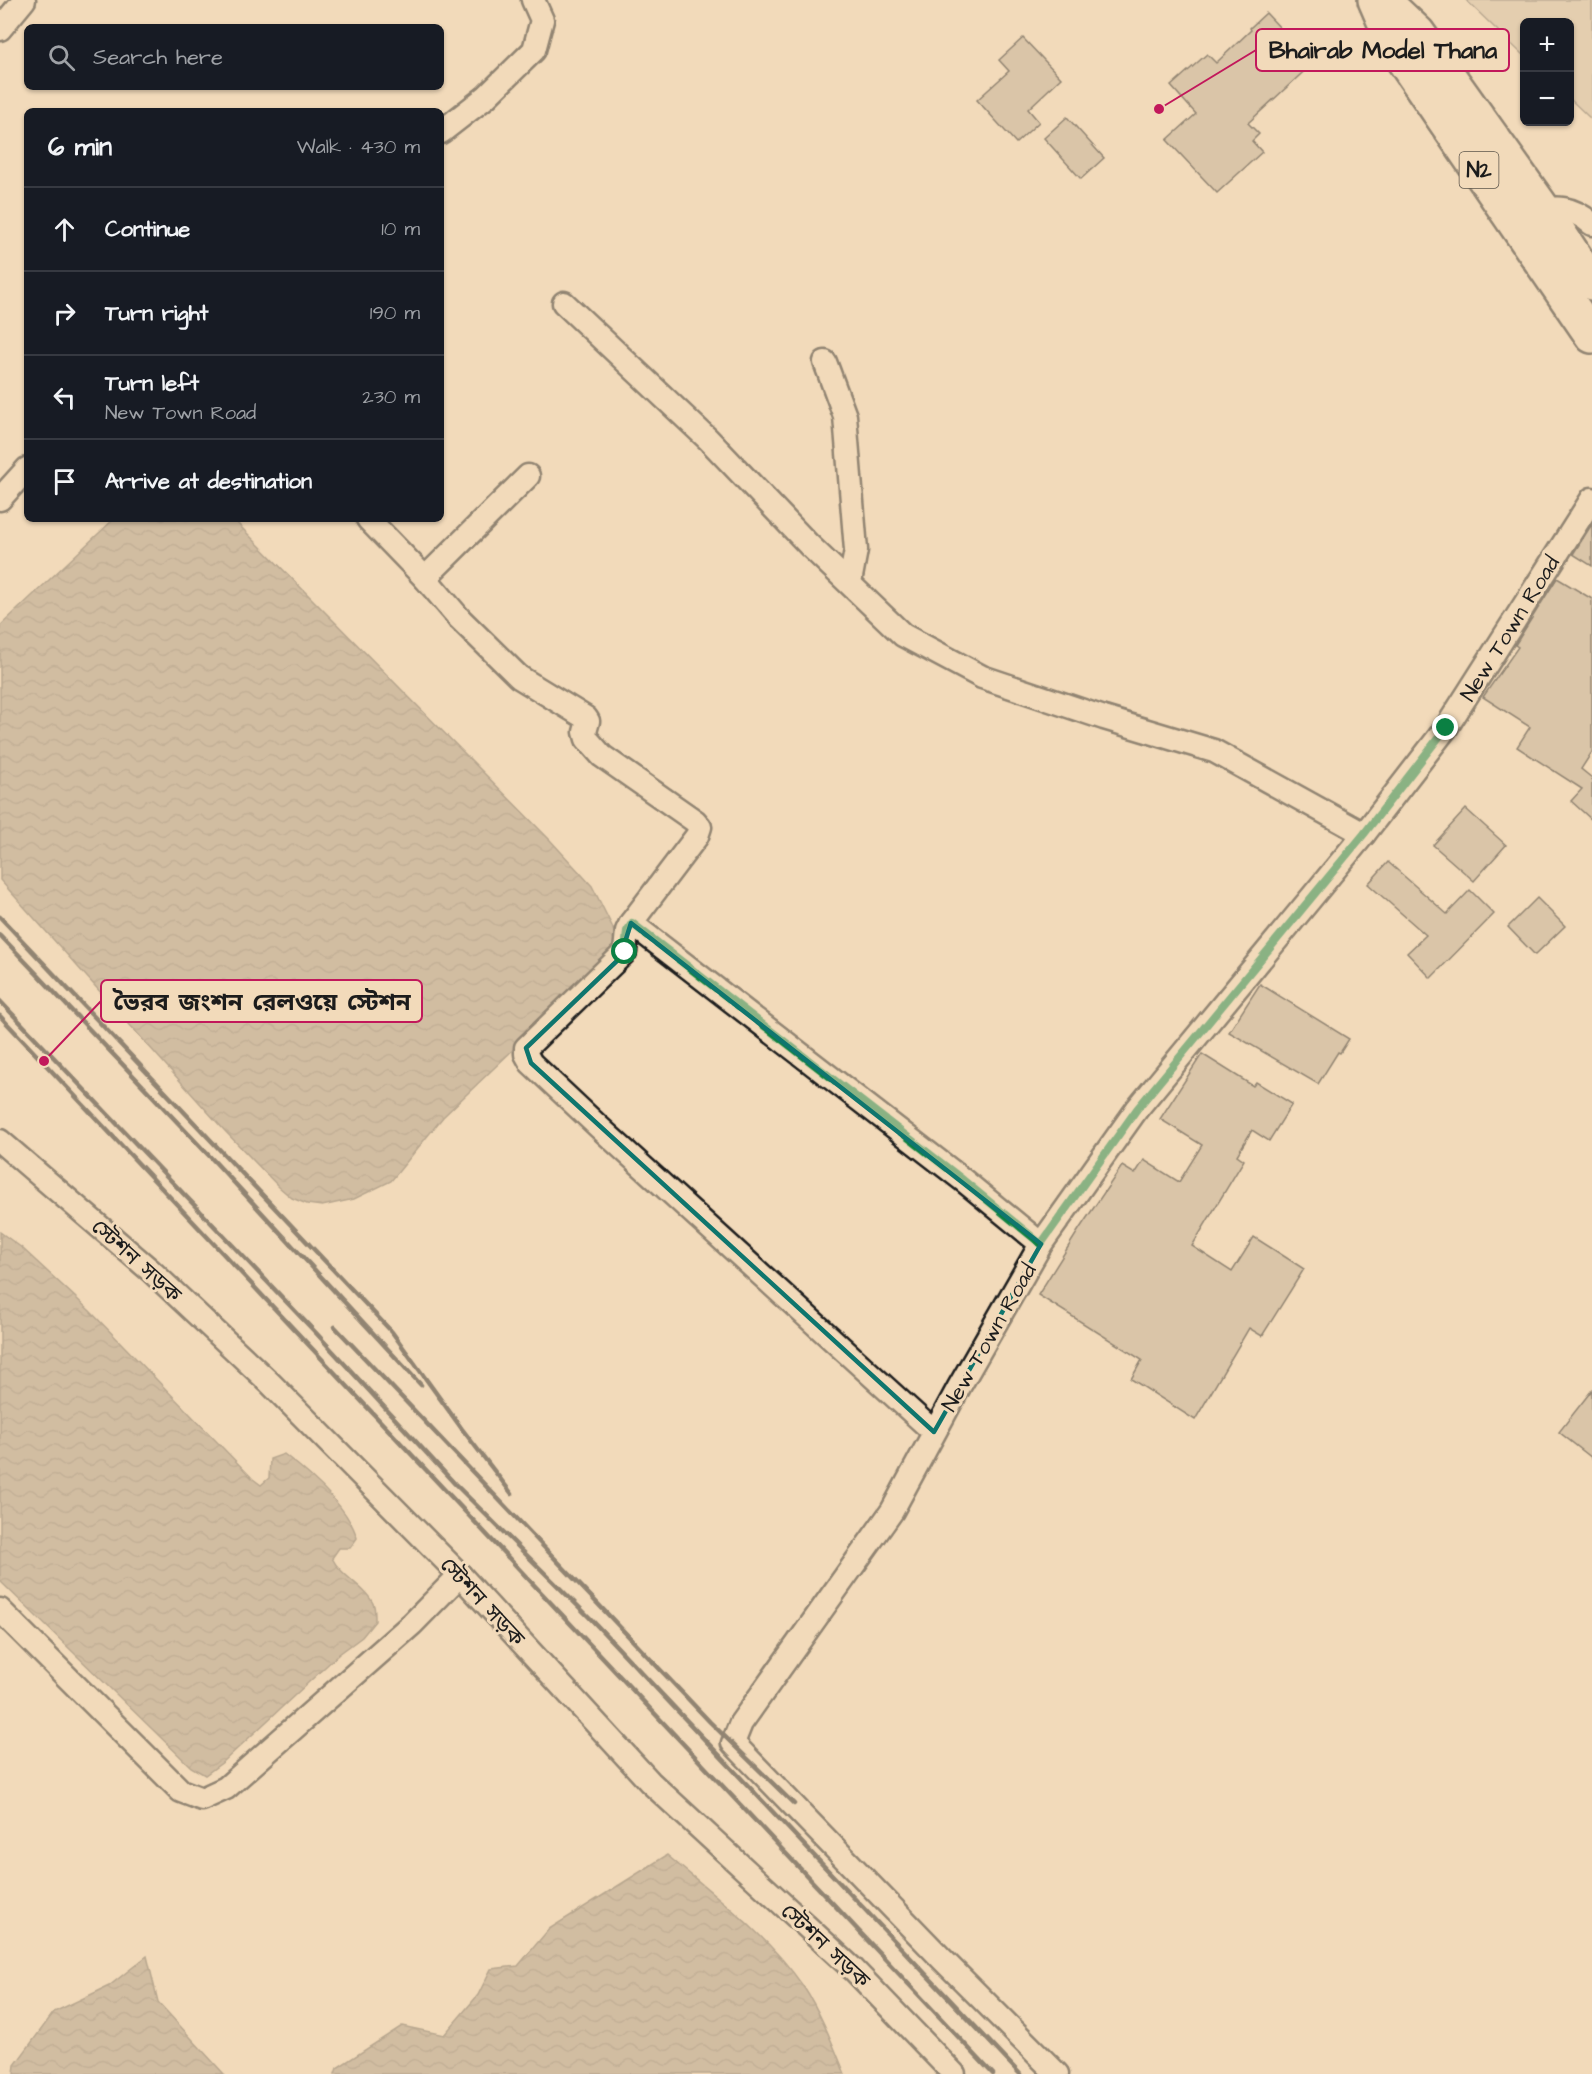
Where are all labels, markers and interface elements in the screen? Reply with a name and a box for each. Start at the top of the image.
map controls [1520,18,1574,126]
button: + [1520,18,1574,72]
search box [24,24,444,90]
callout: Bhairab Model Thana [1256,29,1509,71]
text: Bhairab Model Thana [1269,34,1498,68]
icon: search [45,41,78,74]
text: Search here [93,42,223,73]
button: − [1520,72,1574,126]
text: 6 min [48,129,112,165]
text: Walk · 430 m [297,133,420,161]
road number: N2 [1460,152,1498,188]
icon: ahead [48,213,81,246]
text: Continue [105,214,190,245]
text: 10 m [381,215,420,243]
icon: right [48,297,81,330]
text: Turn right [105,298,208,329]
text: 190 m [370,299,420,327]
text: Turn left [105,368,199,399]
icon: left [48,381,81,414]
text: 230 m [362,383,420,411]
text: New Town Road [105,399,256,427]
icon: arrive [48,465,81,498]
text: Arrive at destination [105,466,312,497]
street label: New Town Road [1453,550,1568,708]
route end [1432,714,1458,740]
route start [611,938,637,964]
callout: ভৈরব জংশন রেলওয়ে স্টেশন [101,980,422,1022]
text: ভৈরব জংশন রেলওয়ে স্টেশন [112,986,412,1020]
street label: স্টেশন সড়ক [84,1212,188,1310]
street label: New Town Road [934,1258,1044,1418]
street label: স্টেশন সড়ক [432,1551,532,1654]
street label: স্টেশন সড়ক [773,1897,877,1996]

